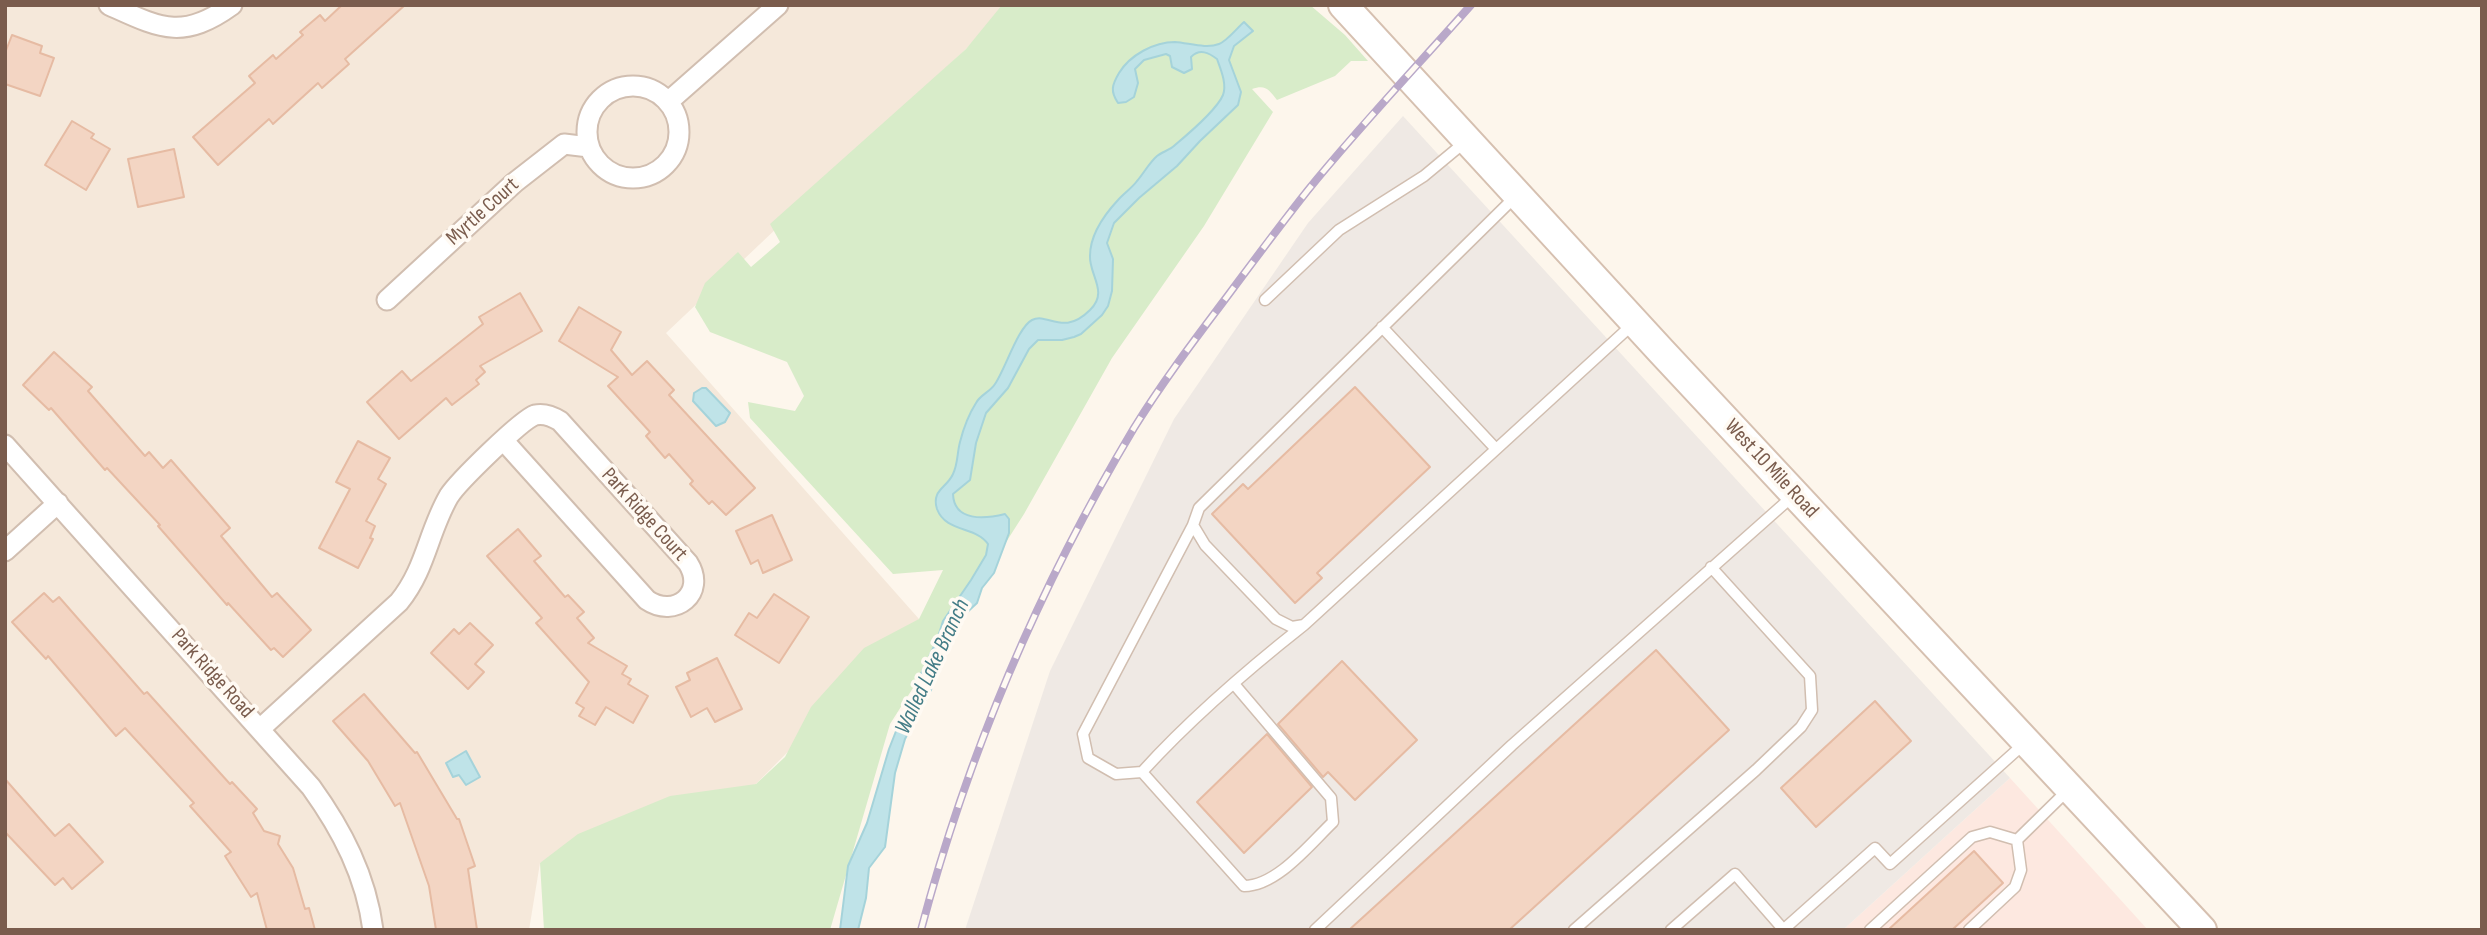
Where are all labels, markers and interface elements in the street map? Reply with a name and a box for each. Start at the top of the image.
street label: Myrtle Court [441,173,525,251]
street label: West 10 Mile Road [1719,414,1823,524]
street label: Park Ridge Court [596,463,692,567]
water label: Walled Lake Branch [890,595,976,739]
street label: Park Ridge Road [165,624,259,724]

